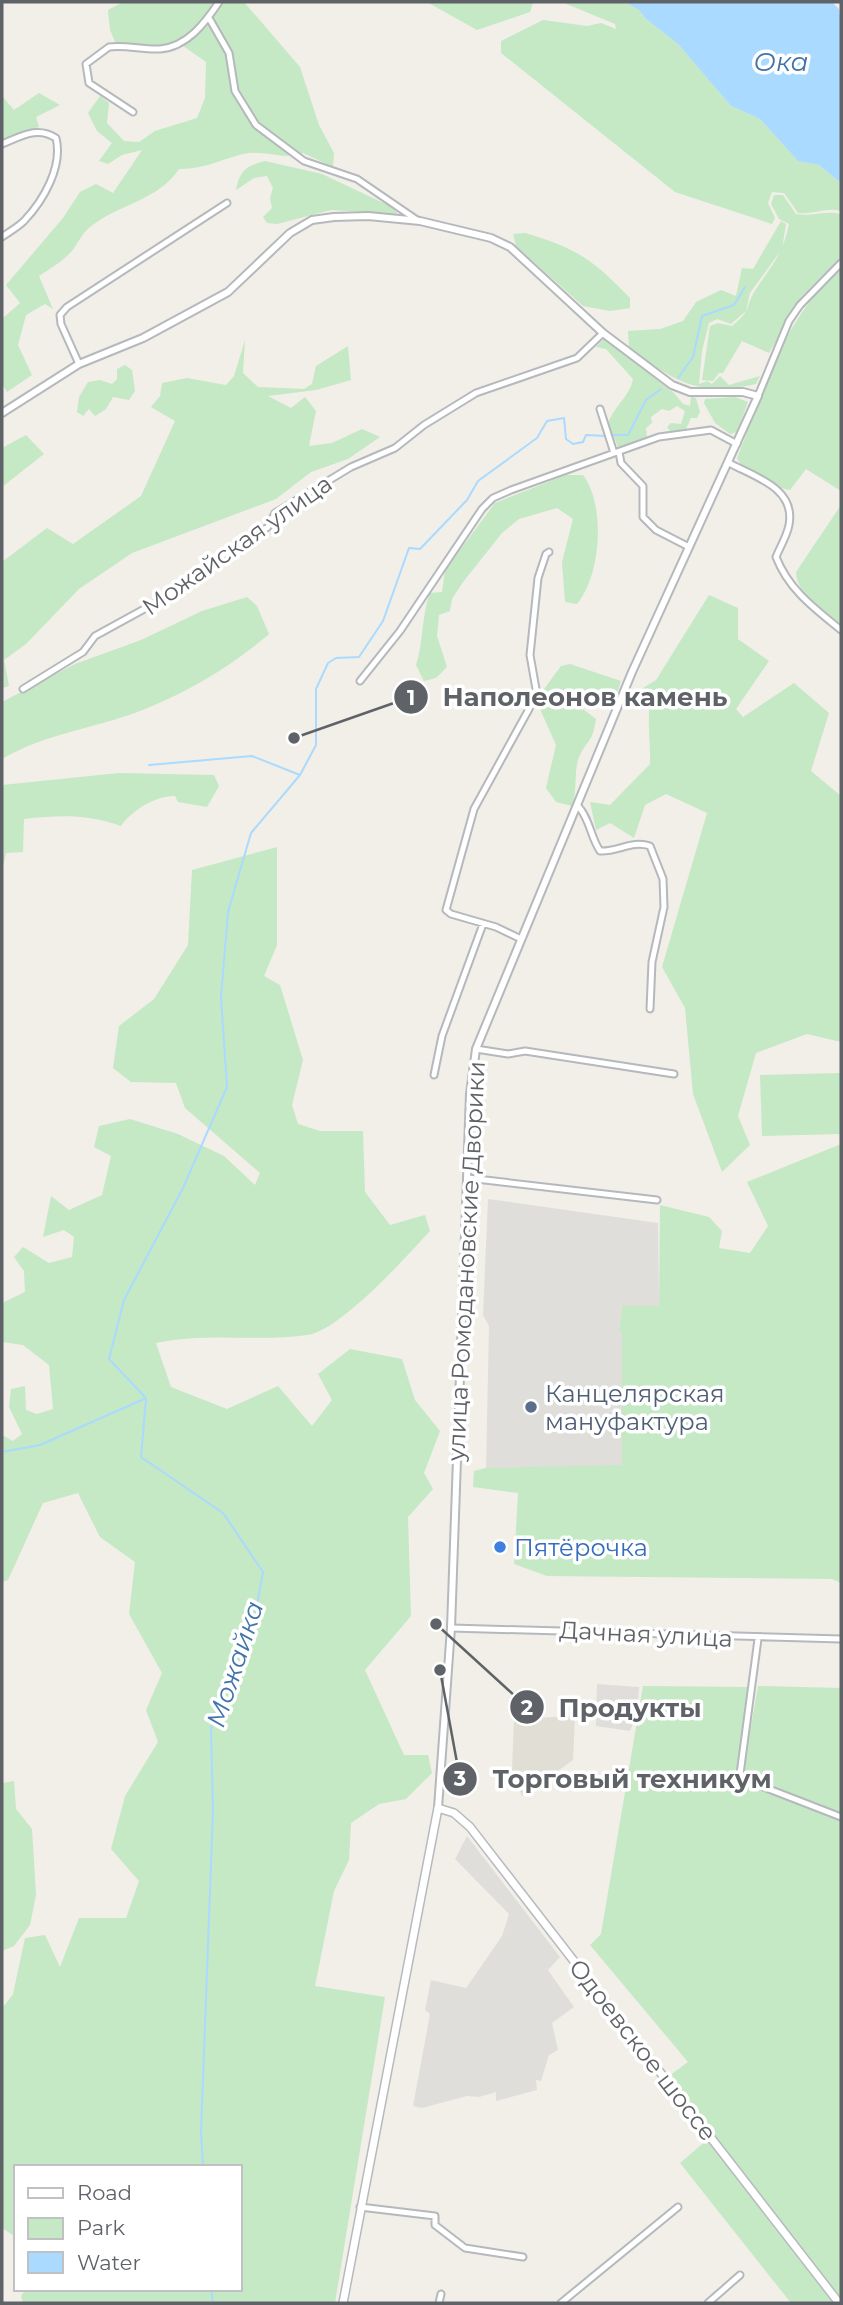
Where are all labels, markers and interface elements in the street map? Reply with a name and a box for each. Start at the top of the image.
water label: Ока [754,46,808,78]
street label: Можайская улица [137,469,337,621]
callout: Наполеонов камень [393,674,741,721]
text: Наполеонов камень [443,681,728,713]
text: 1 [407,685,415,710]
street label: улица Ромодановские Дворики [441,1060,491,1463]
place label: Канцелярская мануфактура [545,1379,725,1436]
marker: Канцелярская мануфактура [523,1399,539,1415]
place label: Пятёрочка [514,1533,648,1562]
marker: Пятёрочка [492,1539,508,1555]
water label: Можайка [200,1597,270,1731]
street label: Дачная улица [559,1615,733,1653]
callout: Продукты [509,1684,715,1731]
text: Продукты [559,1692,701,1724]
text: 2 [521,1695,533,1720]
callout: Торговый техникум [443,1755,785,1802]
text: Торговый техникум [492,1763,772,1795]
text: 3 [453,1766,466,1791]
street label: Одоевское шоссе [563,1953,723,2147]
legend [14,2165,242,2291]
text: Road [77,2180,132,2205]
text: Park [77,2215,125,2240]
text: Water [77,2250,141,2275]

